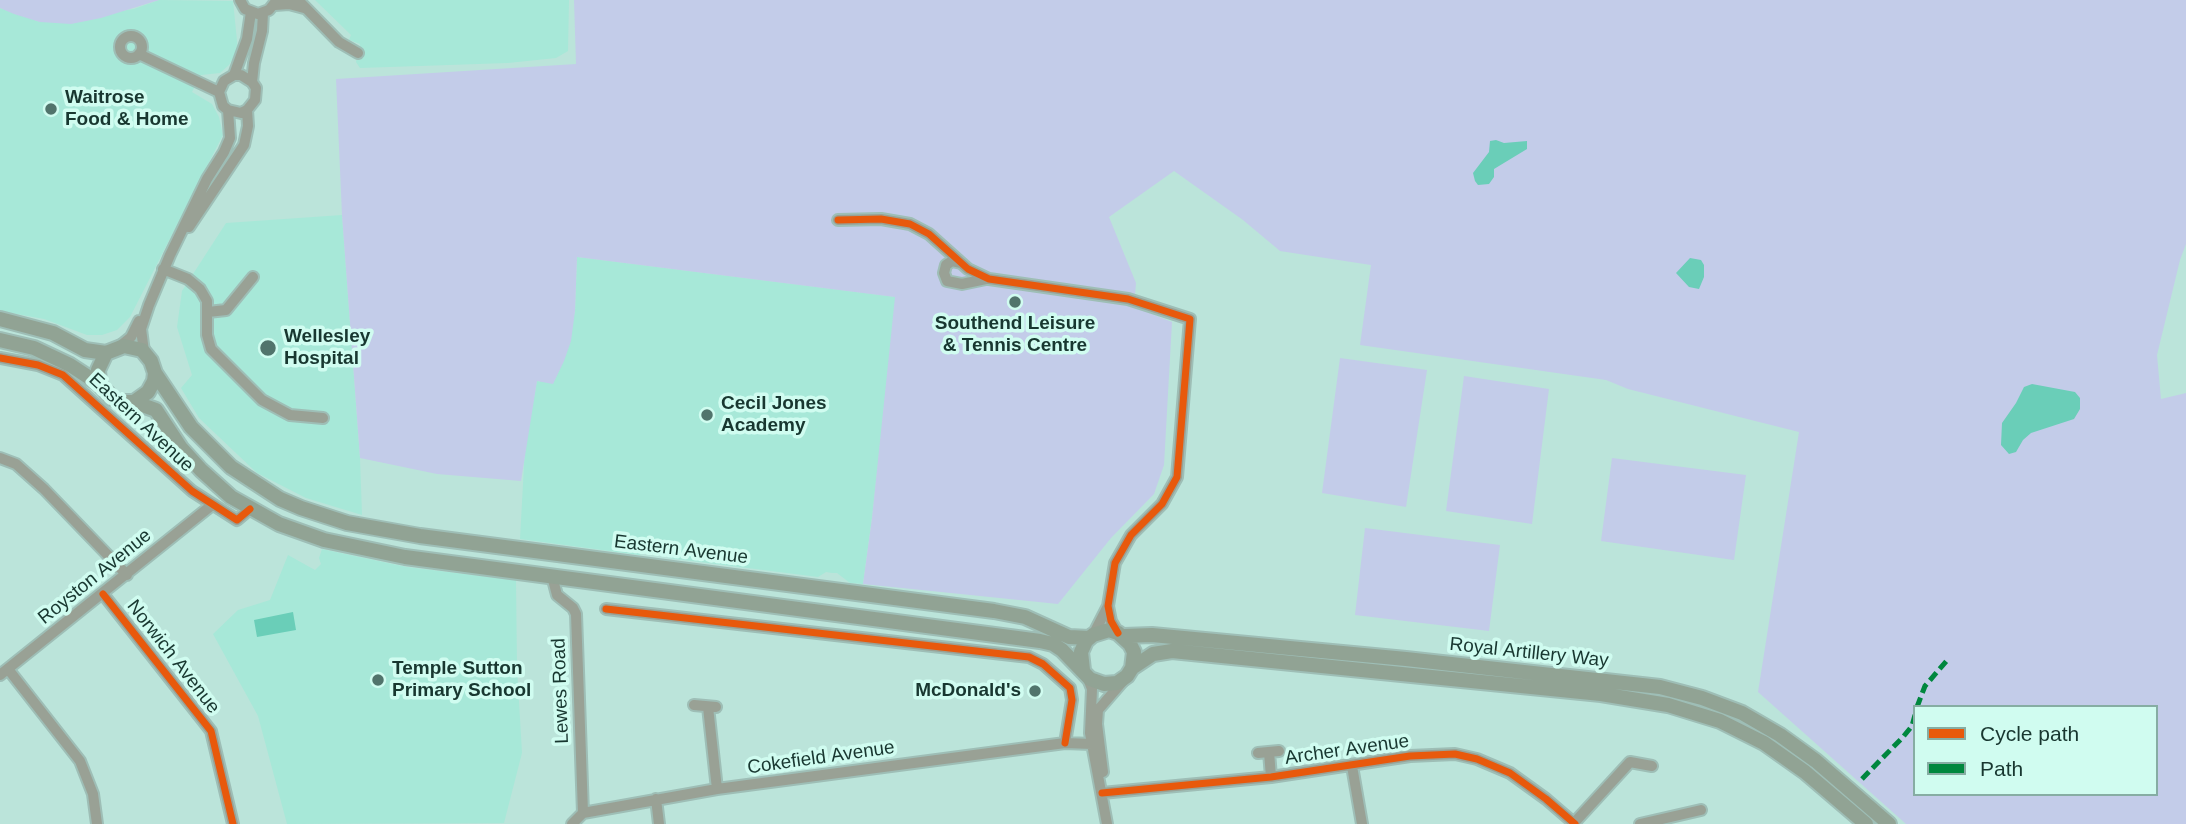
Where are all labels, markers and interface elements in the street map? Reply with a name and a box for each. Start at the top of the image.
place label: Waitrose Food & Home [65,87,188,131]
marker: Waitrose Food & Home [43,101,59,117]
marker: Southend Leisure & Tennis Centre [1007,294,1023,310]
place label: Southend Leisure & Tennis Centre [935,313,1095,357]
place label: Wellesley Hospital [284,326,370,370]
marker: Wellesley Hospital [258,338,278,358]
street label: Eastern Avenue [84,369,198,477]
place label: Cecil Jones Academy [721,393,827,437]
marker: Cecil Jones Academy [699,407,715,423]
street label: Royston Avenue [34,524,156,630]
street label: Eastern Avenue [613,530,749,570]
street label: Norwich Avenue [122,596,224,718]
street label: Royal Artillery Way [1448,633,1610,673]
street label: Lewes Road [548,638,574,744]
place label: Temple Sutton Primary School [392,658,531,702]
marker: Temple Sutton Primary School [370,672,386,688]
place label: McDonald's [915,680,1021,702]
marker: McDonald's [1027,683,1043,699]
legend [1913,705,2158,796]
text: Cycle path [1980,722,2079,745]
street label: Archer Avenue [1283,730,1411,770]
street label: Cokefield Avenue [746,736,896,780]
text: Path [1980,757,2023,780]

